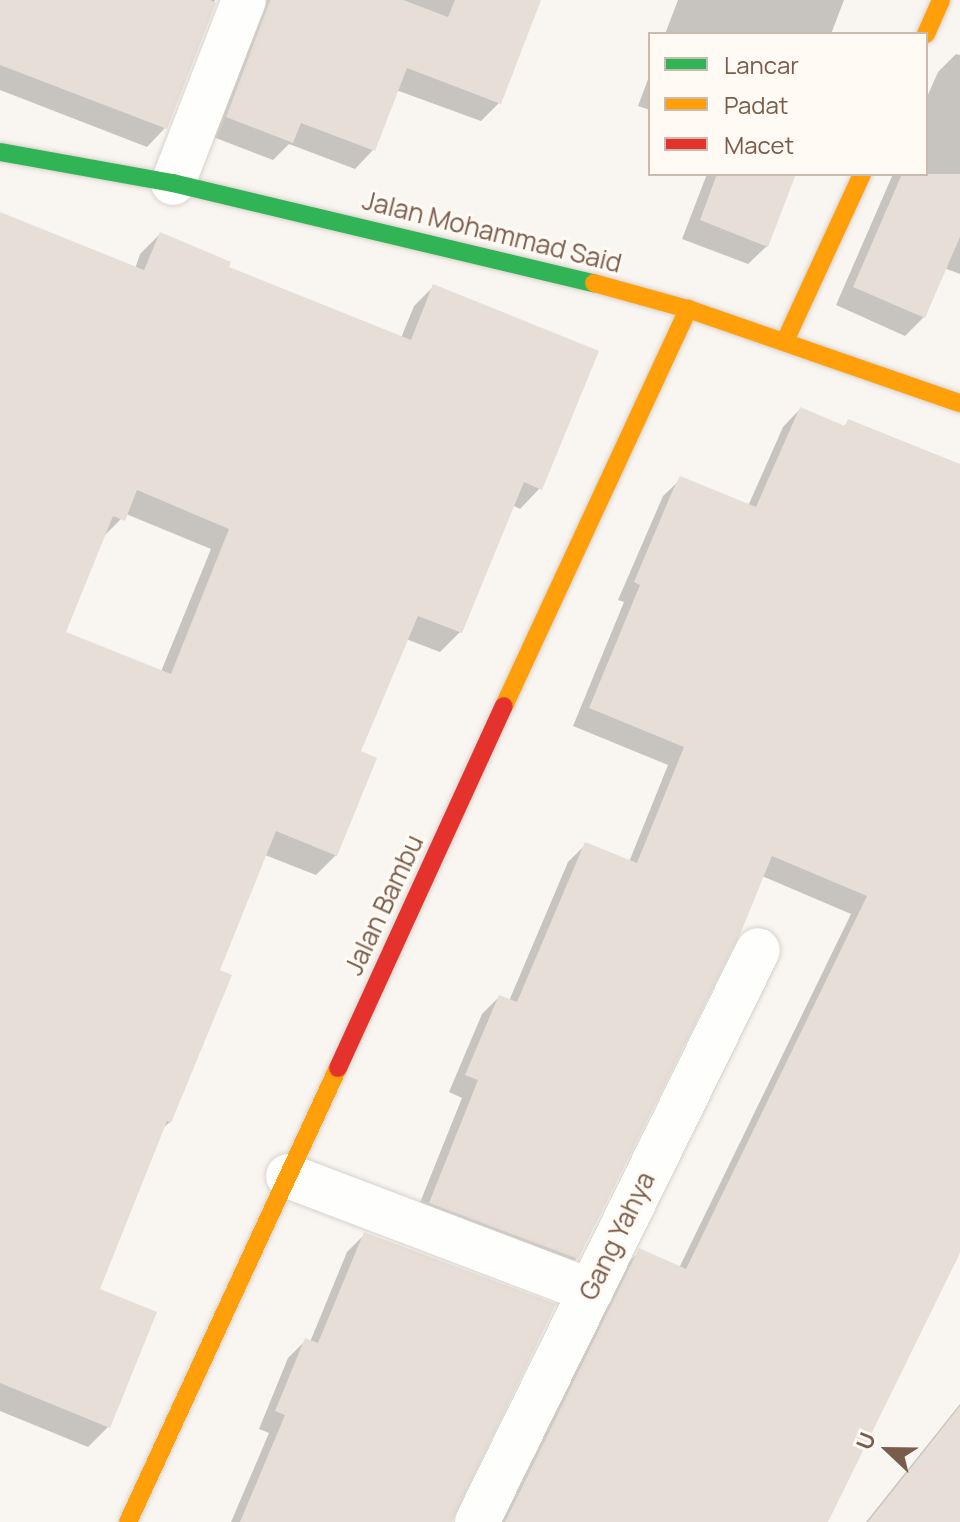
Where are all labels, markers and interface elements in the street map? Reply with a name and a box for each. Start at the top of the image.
legend [648,32,928,176]
text: Lancar [724,48,799,81]
text: Padat [724,88,788,121]
text: Macet [724,128,794,161]
street label: Jalan Mohammad Said [359,185,625,279]
street label: Jalan Bambu [338,830,430,980]
street label: Gang Yahya [573,1167,661,1305]
north arrow [848,1410,928,1490]
text: U [849,1428,883,1454]

